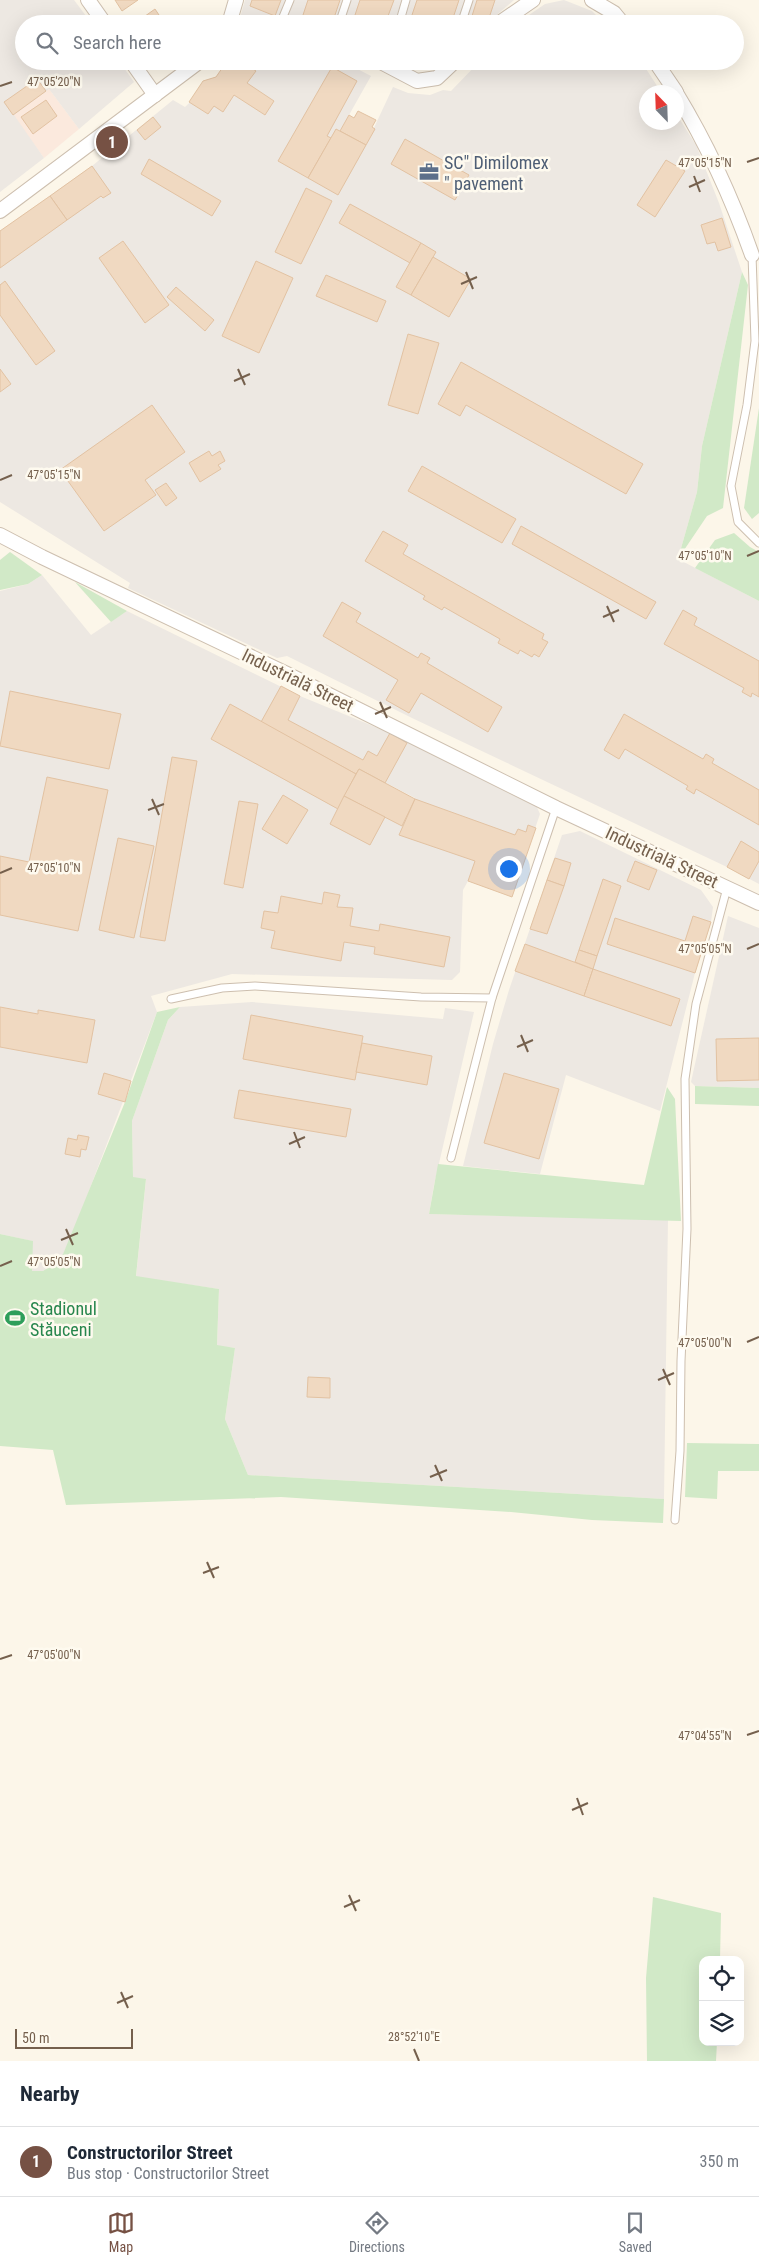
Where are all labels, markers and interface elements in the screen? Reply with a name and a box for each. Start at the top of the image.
search box [15,15,744,70]
icon: search [33,29,61,57]
text: Search here [73,31,161,54]
text: 47°05'20"N [27,75,81,89]
north arrow [639,85,684,130]
pin: 1 [96,123,128,161]
place label: SC" Dimilomex " pavement [444,152,549,194]
text: 47°05'15"N [678,156,732,170]
office icon: SC" Dimilomex " pavement [418,161,440,183]
text: 47°05'15"N [27,468,81,482]
text: 47°05'10"N [678,549,732,563]
street label: Industrială Street [239,644,357,716]
street label: Industrială Street [602,822,722,892]
your location [496,856,522,882]
text: 47°05'10"N [27,861,81,875]
text: 47°05'05"N [678,942,732,956]
text: 47°05'05"N [27,1255,81,1269]
place label: Stadionul Stăuceni [30,1298,97,1340]
sports icon: Stadionul Stăuceni [4,1307,26,1329]
text: 47°05'00"N [678,1336,732,1350]
text: 47°05'00"N [27,1648,81,1662]
text: 47°04'55"N [678,1729,732,1743]
map controls [699,1956,744,2046]
button: locate [699,1956,744,2001]
button: layers [699,2001,744,2046]
scale bar [15,2026,132,2049]
text: 50 m [22,2030,50,2046]
text: 28°52'10"E [388,2030,440,2044]
text: Nearby [20,2082,79,2106]
text: Constructorilor Street [67,2141,233,2164]
text: 1 [32,2152,40,2171]
text: 350 m [700,2152,739,2171]
text: Bus stop · Constructorilor Street [67,2164,269,2183]
tab: Map [107,2209,135,2255]
tab: Directions [349,2209,405,2255]
tab: Saved [619,2209,652,2255]

